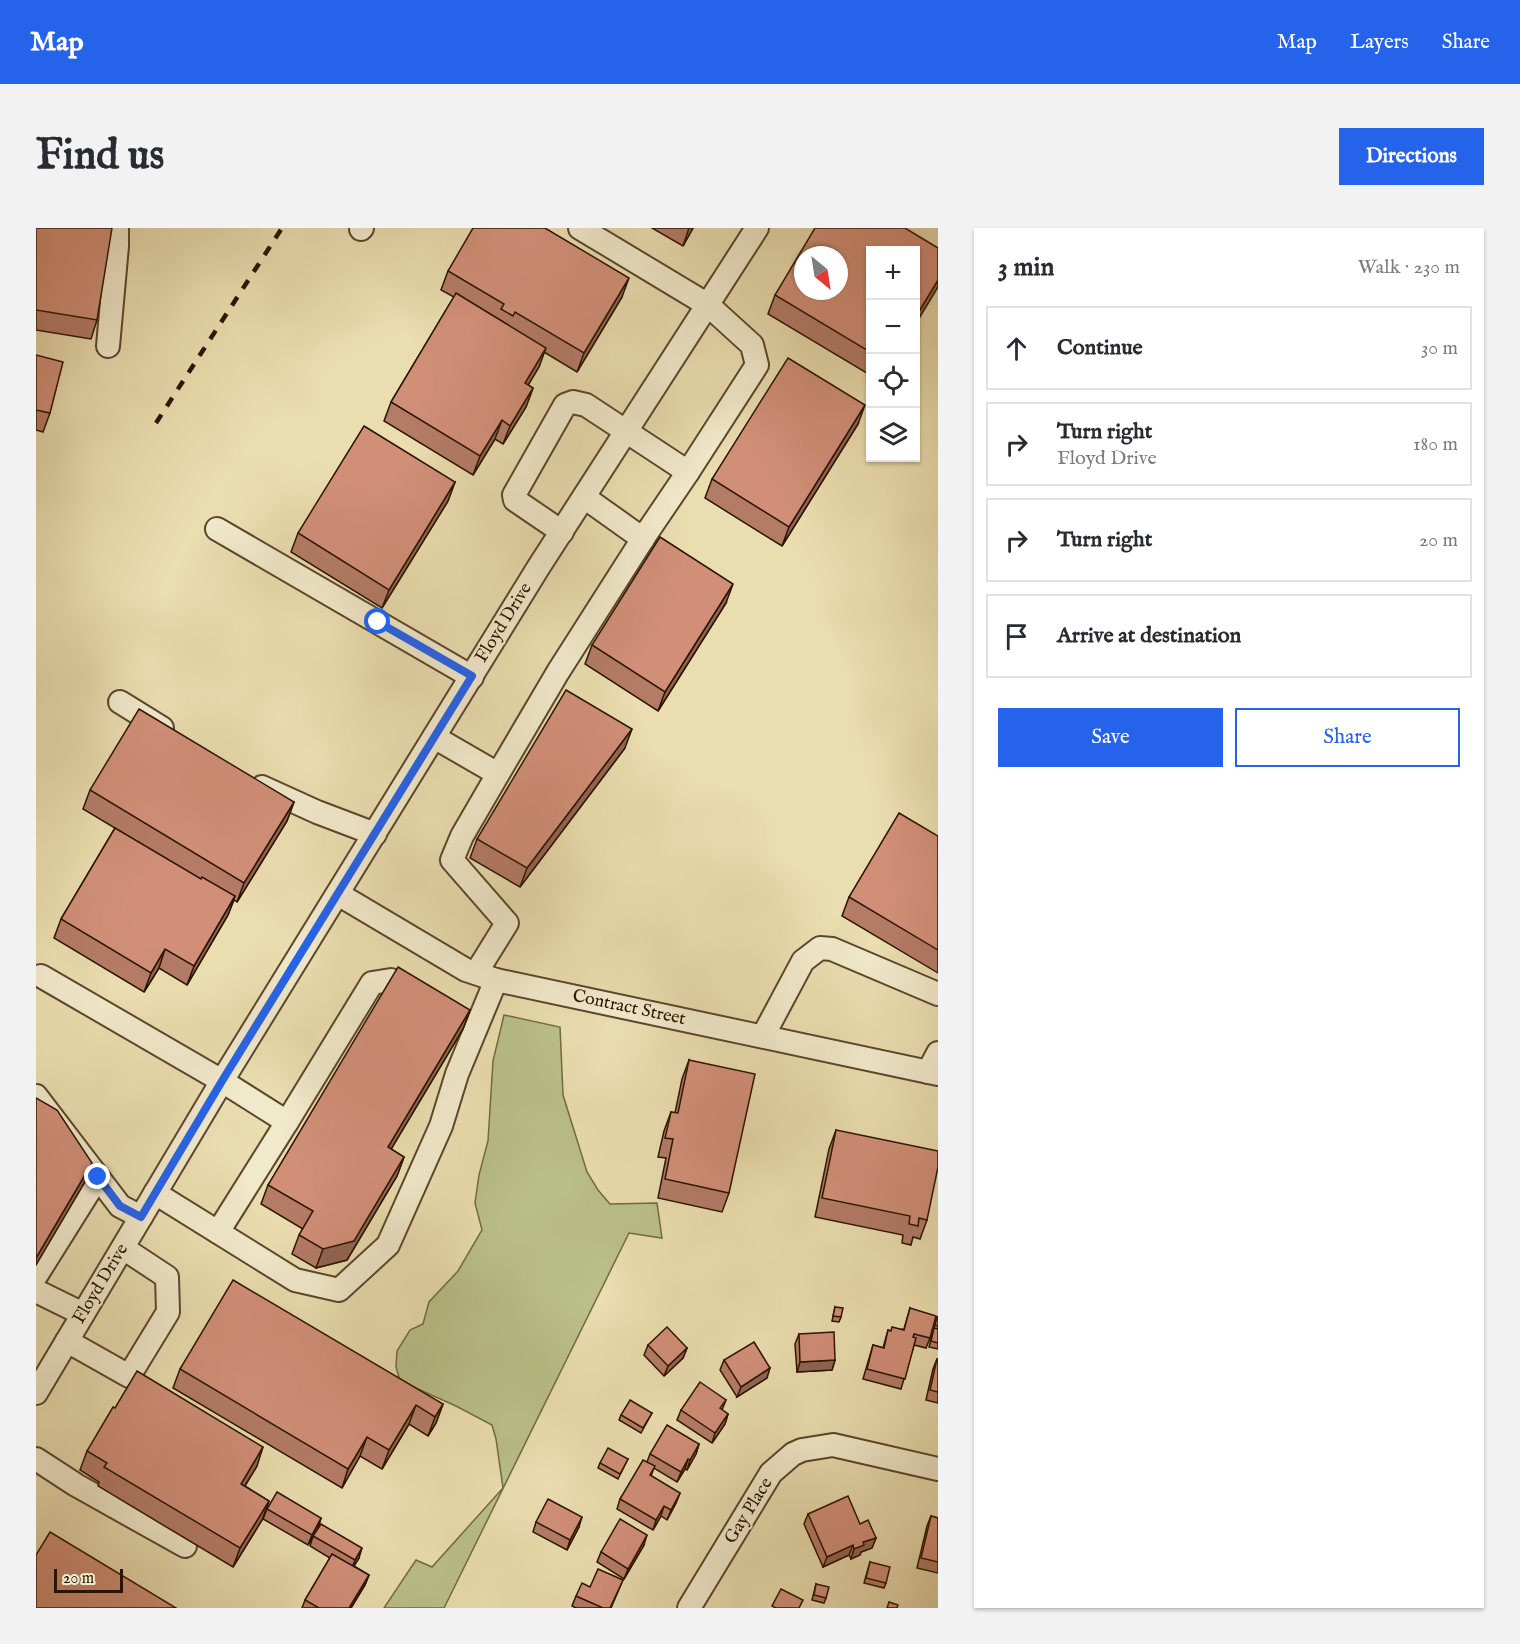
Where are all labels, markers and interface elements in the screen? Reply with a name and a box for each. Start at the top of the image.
text: Map [30,25,84,60]
text: Map [1277,29,1317,56]
text: Layers [1350,29,1409,56]
text: Share [1442,29,1490,56]
button: Directions [1339,128,1484,185]
text: Find us [36,130,164,183]
north arrow [794,246,848,300]
map controls [866,246,920,462]
button: + [866,246,920,300]
text: 3 min [998,251,1054,284]
text: Walk · 230 m [1358,255,1460,280]
button: − [866,300,920,354]
icon: ahead [1000,332,1033,365]
text: Continue [1057,334,1143,362]
text: 30 m [1421,336,1458,361]
button: locate [866,354,920,408]
button: layers [866,408,920,462]
text: Turn right [1057,418,1152,446]
icon: right [1000,428,1033,461]
text: 180 m [1413,432,1458,457]
text: Floyd Drive [1057,446,1157,471]
icon: right [1000,524,1033,557]
text: Turn right [1057,526,1152,554]
text: 20 m [1419,528,1458,553]
street label: Floyd Drive [470,579,538,667]
route start [364,608,390,634]
icon: arrive [1000,620,1033,653]
text: Arrive at destination [1057,622,1241,650]
button: Save [998,708,1223,767]
button: Share [1235,708,1460,767]
street label: Contract Street [570,985,688,1031]
route end [84,1163,110,1189]
street label: Floyd Drive [68,1240,134,1328]
street label: Gay Place [720,1474,778,1548]
scale bar [54,1566,123,1594]
text: 20 m [63,1569,94,1589]

